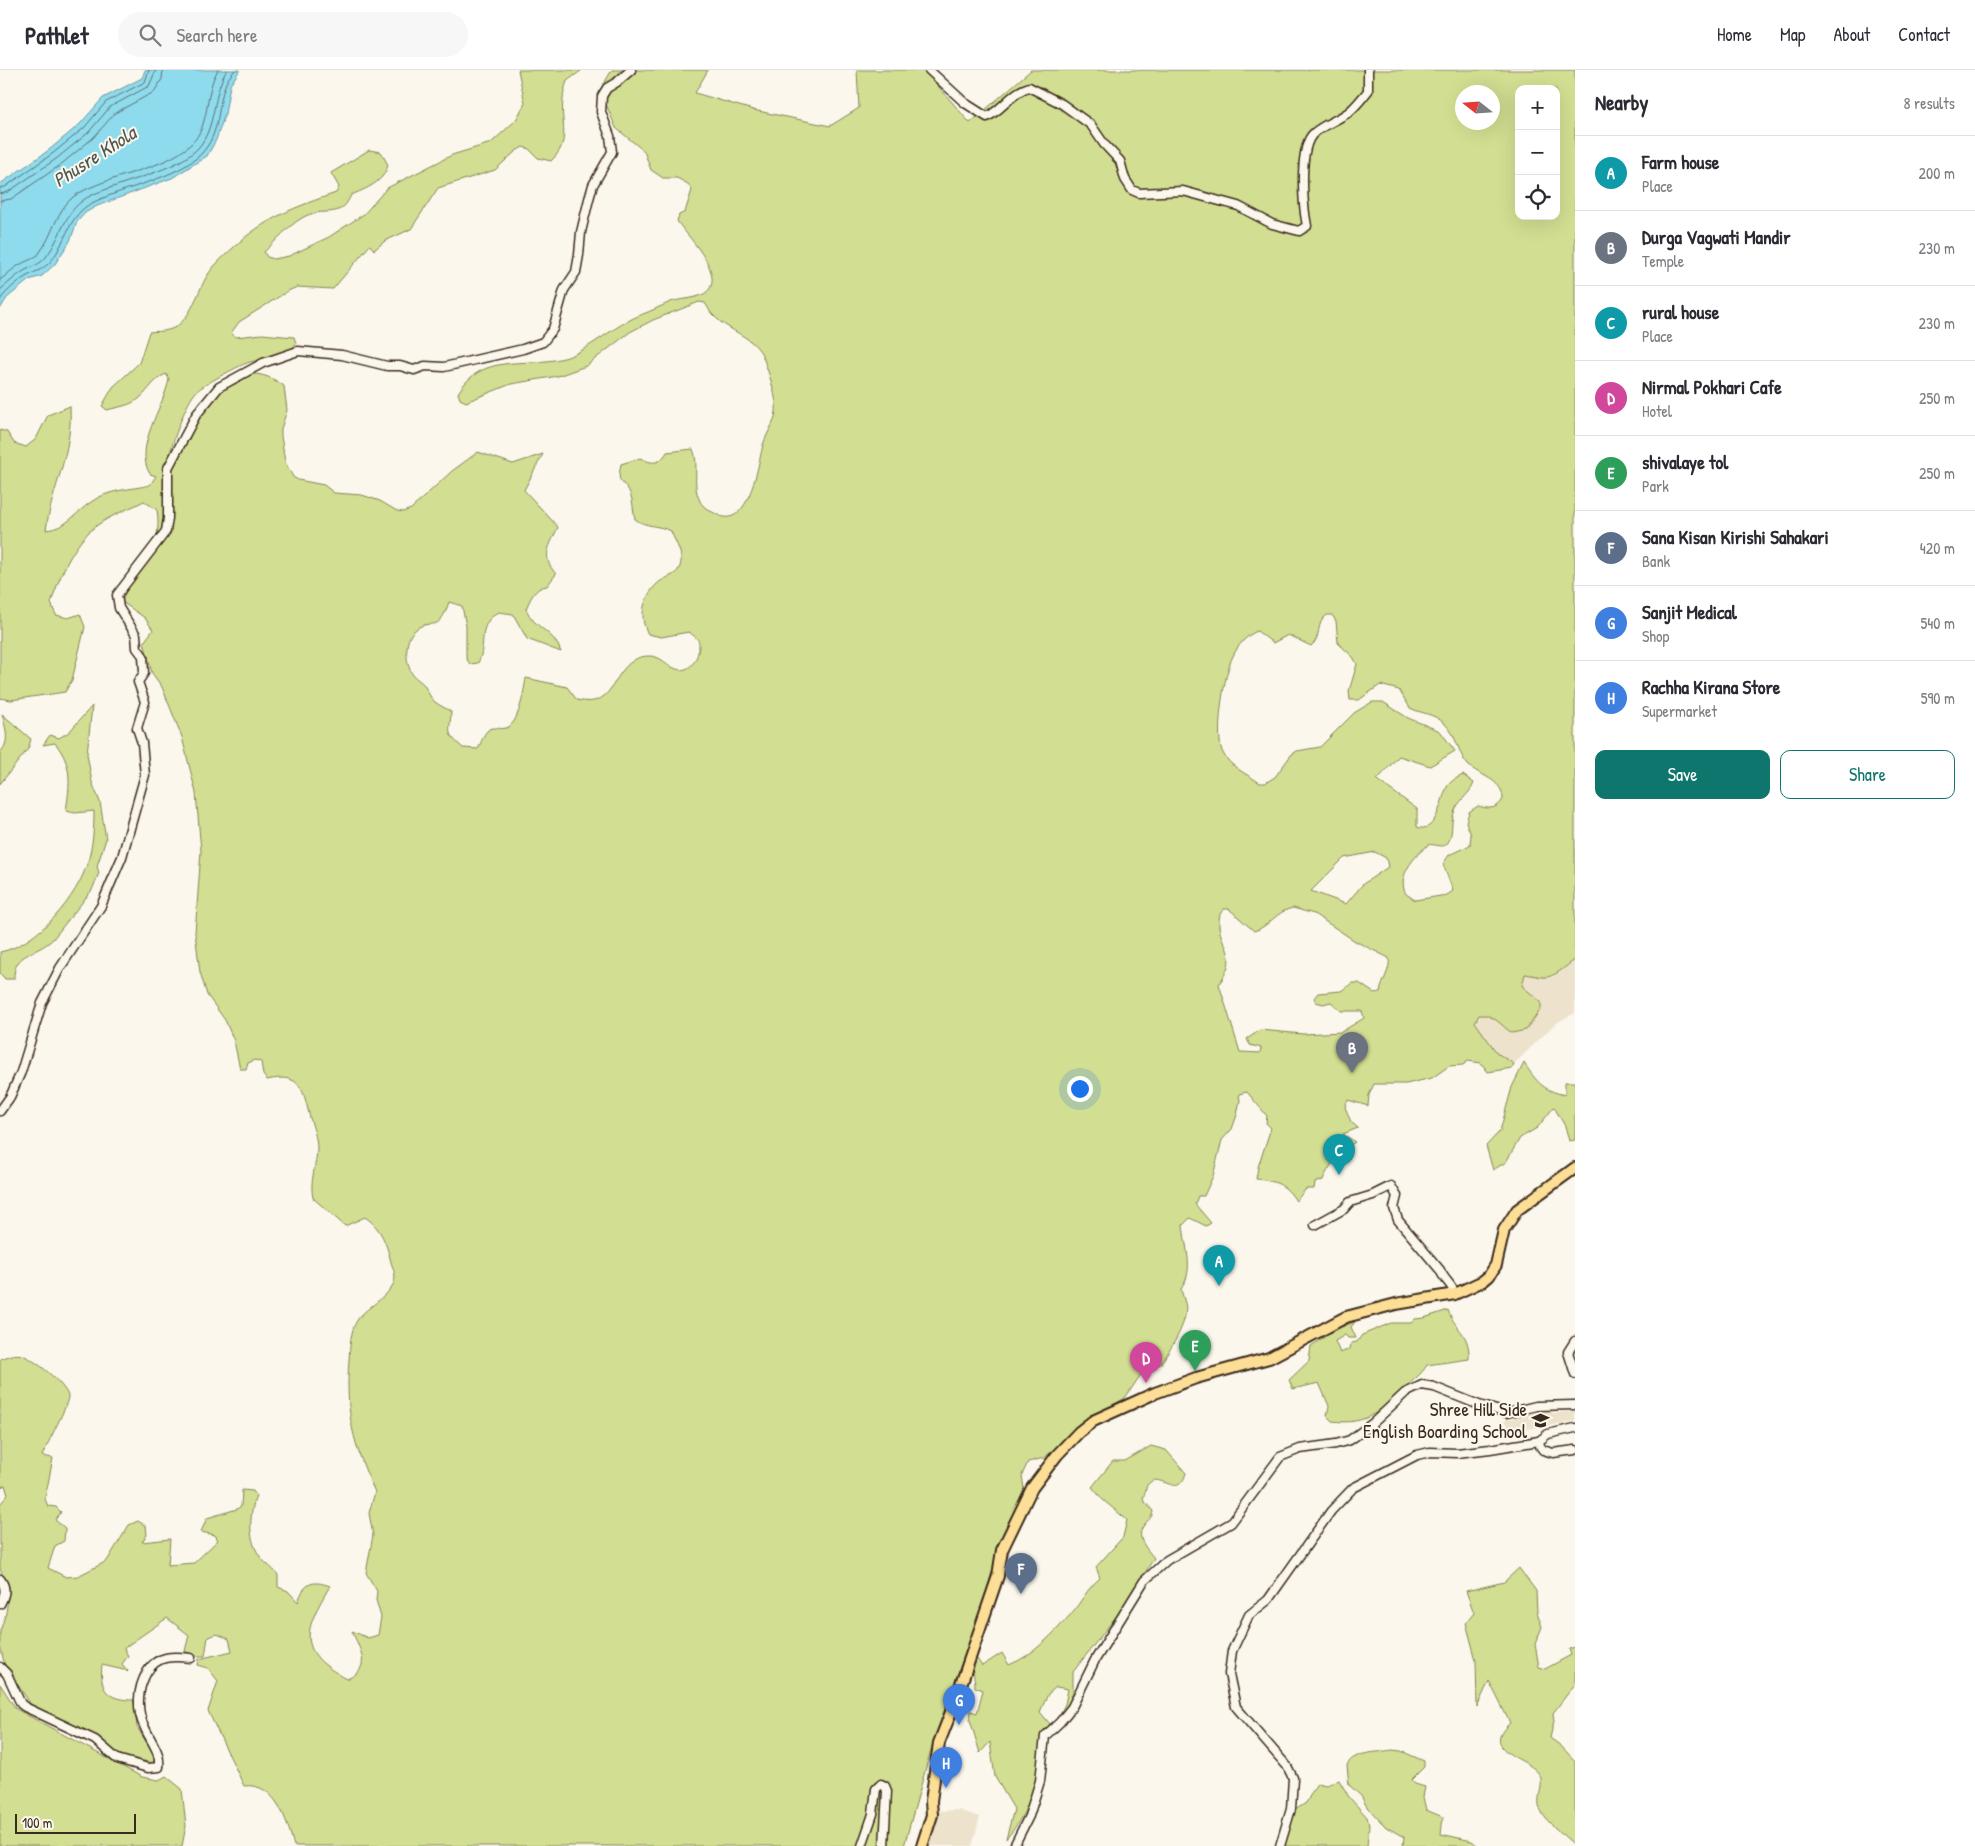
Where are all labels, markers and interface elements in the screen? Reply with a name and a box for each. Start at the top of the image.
search box [118,12,468,57]
text: Pathlet [25,19,88,51]
icon: search [136,21,164,49]
text: Search here [176,22,258,48]
text: Home [1717,22,1752,47]
text: Map [1780,22,1805,47]
text: About [1833,22,1870,47]
text: Contact [1898,22,1950,47]
north arrow [1455,85,1500,130]
map controls [1515,85,1560,220]
button: + [1515,85,1560,130]
text: Nearby [1595,88,1648,117]
text: 8 results [1903,92,1955,114]
water label: Phusre Khola [47,118,143,193]
button: − [1515,130,1560,175]
text: Farm house [1642,149,1719,175]
text: A [1607,162,1615,184]
text: 200 m [1919,162,1955,184]
button: locate [1515,175,1560,220]
text: Place [1642,175,1673,197]
text: Durga Vagwati Mandir [1642,224,1791,250]
text: B [1607,237,1615,259]
text: 230 m [1919,237,1955,259]
text: Temple [1642,250,1684,272]
text: rural house [1642,299,1719,325]
text: C [1607,312,1615,334]
text: 230 m [1919,312,1955,334]
text: Place [1642,325,1673,347]
text: Nirmal Pokhari Cafe [1642,374,1782,400]
text: D [1607,387,1615,409]
text: 250 m [1919,387,1955,409]
text: Hotel [1642,400,1672,422]
text: shivalaye tol [1642,449,1728,475]
text: E [1607,462,1615,484]
text: 250 m [1919,462,1955,484]
text: Park [1642,475,1669,497]
text: Sana Kisan Kirishi Sahakari [1642,524,1829,550]
text: F [1608,537,1614,559]
text: 420 m [1920,537,1955,559]
text: Bank [1642,550,1670,572]
text: Sanjit Medical [1642,599,1737,625]
text: G [1607,612,1615,634]
text: 540 m [1921,612,1955,634]
text: Shop [1642,625,1669,647]
text: Rachha Kirana Store [1642,674,1780,700]
text: H [1607,687,1615,709]
text: 590 m [1921,687,1955,709]
text: Supermarket [1642,700,1717,722]
button: Save [1595,750,1770,799]
button: Share [1780,750,1955,799]
pin: B [1336,1032,1368,1073]
your location [1067,1076,1093,1102]
pin: C [1323,1134,1355,1175]
pin: A [1203,1245,1235,1286]
pin: E [1179,1330,1211,1371]
pin: D [1130,1342,1162,1383]
place label: Shree Hill Side English Boarding School [1363,1396,1528,1444]
school or university icon: Shree Hill Side English Boarding School [1531,1410,1551,1430]
pin: F [1005,1553,1037,1594]
pin: G [943,1684,975,1725]
pin: H [930,1747,962,1788]
scale bar [15,1811,136,1834]
text: 100 m [22,1813,52,1832]

